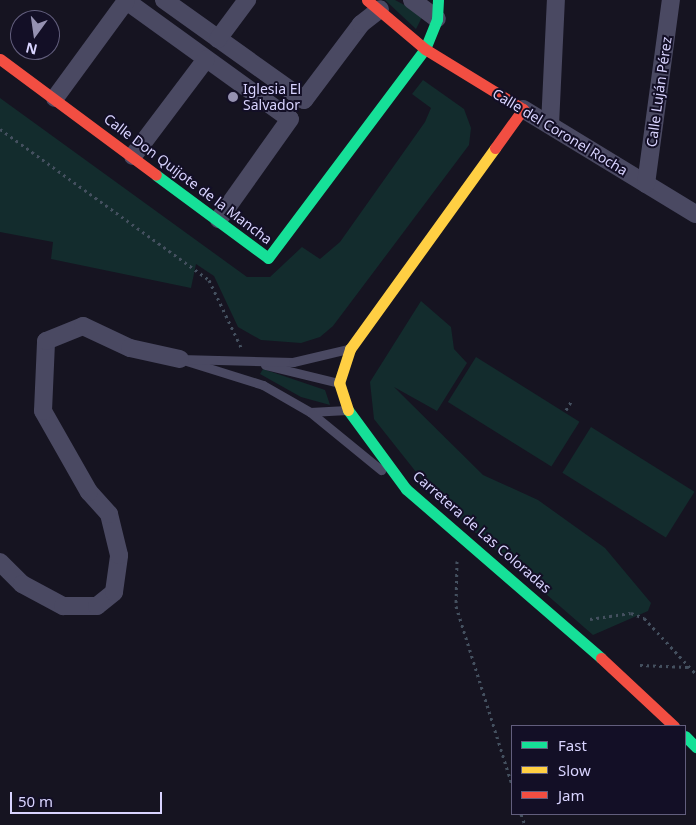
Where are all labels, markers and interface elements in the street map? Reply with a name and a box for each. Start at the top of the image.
north arrow [10,10,60,60]
street label: Calle Luján Pérez [643,36,675,148]
text: N [24,38,39,60]
place label: Iglesia El Salvador [243,81,301,114]
street label: Calle del Coronel Rocha [489,85,631,179]
marker: Iglesia El Salvador [227,91,239,103]
street label: Calle Don Quijote de la Mancha [101,110,275,248]
street label: Carretera de Las Coloradas [410,467,554,597]
legend [511,725,686,815]
text: Fast [558,735,587,755]
text: Slow [558,760,591,780]
scale bar [12,782,165,814]
text: Jam [558,785,585,805]
text: 50 m [18,791,53,811]

